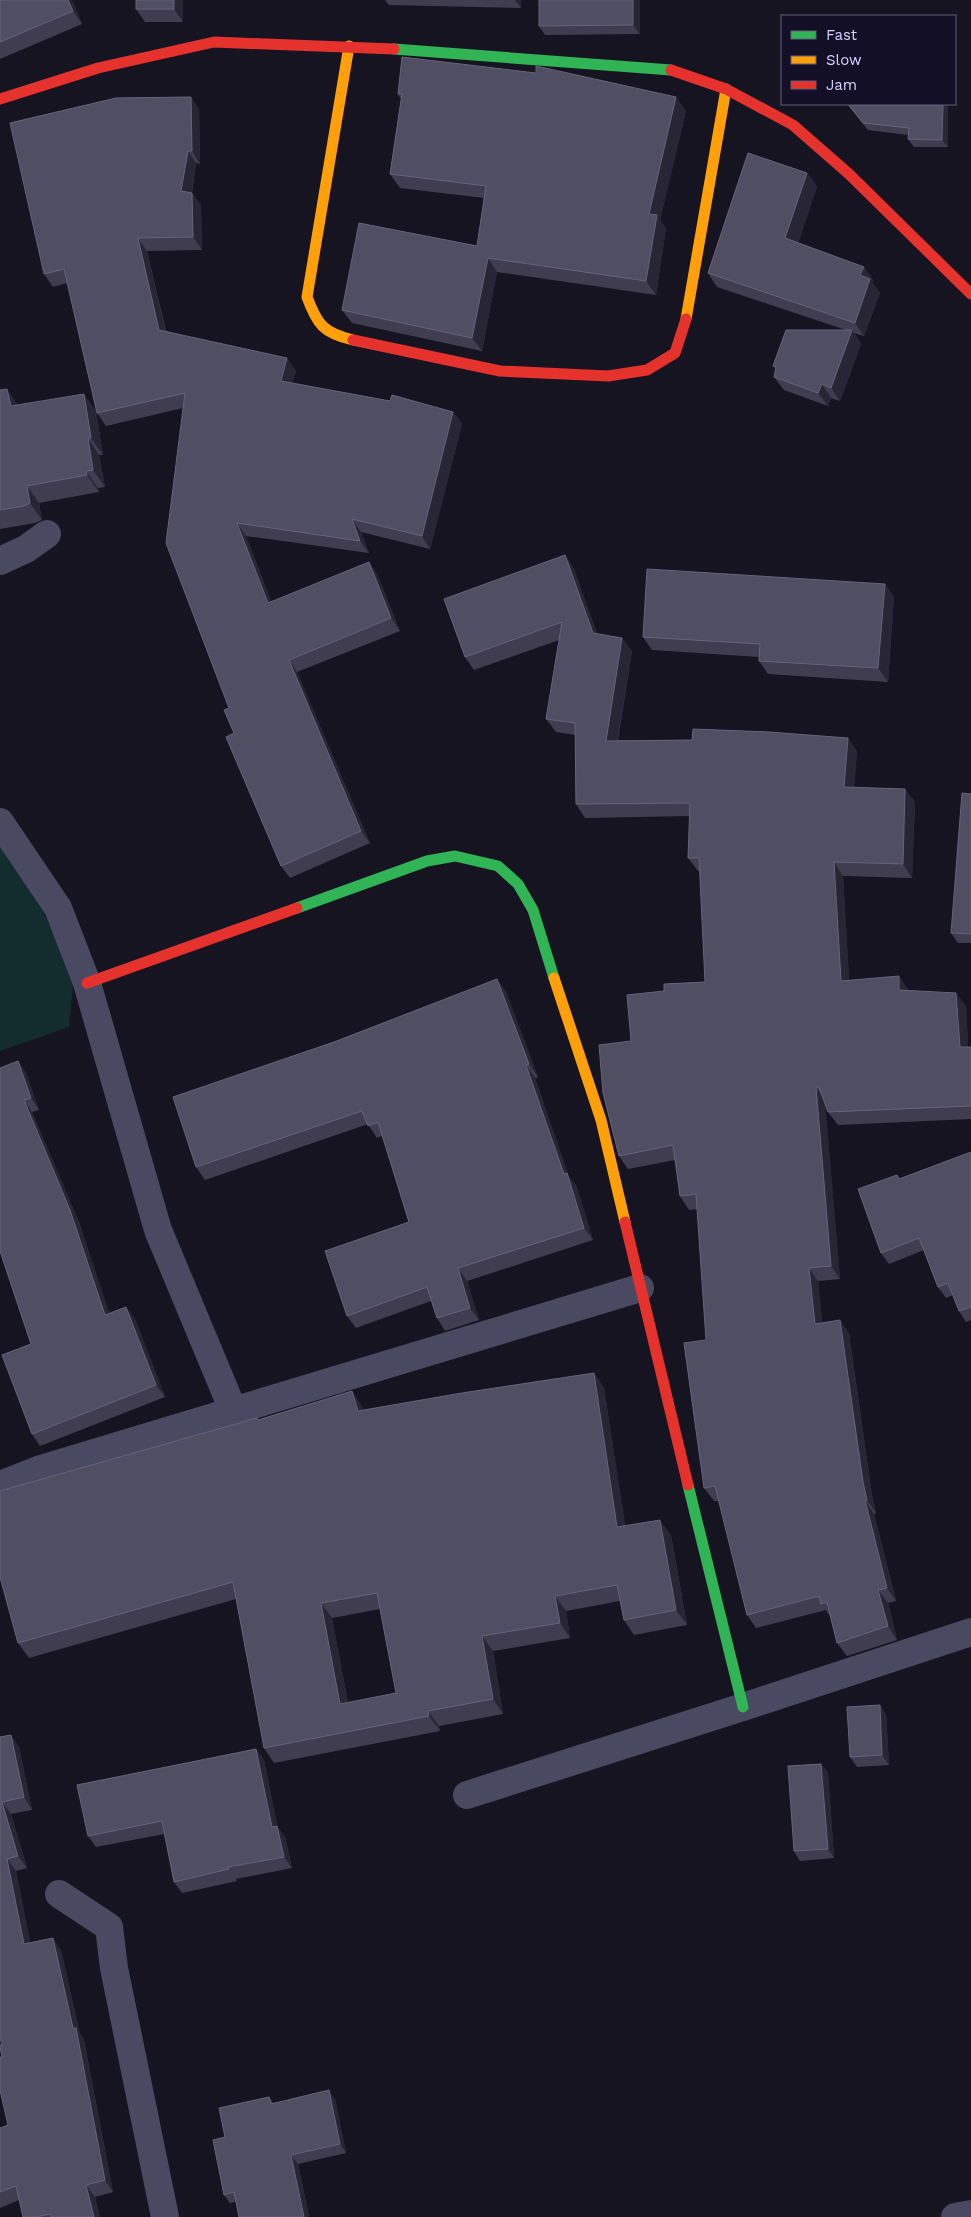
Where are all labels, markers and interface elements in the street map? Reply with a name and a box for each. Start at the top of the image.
legend [781,15,956,105]
text: Fast [826,26,858,44]
text: Slow [826,51,862,69]
text: Jam [826,76,857,94]

